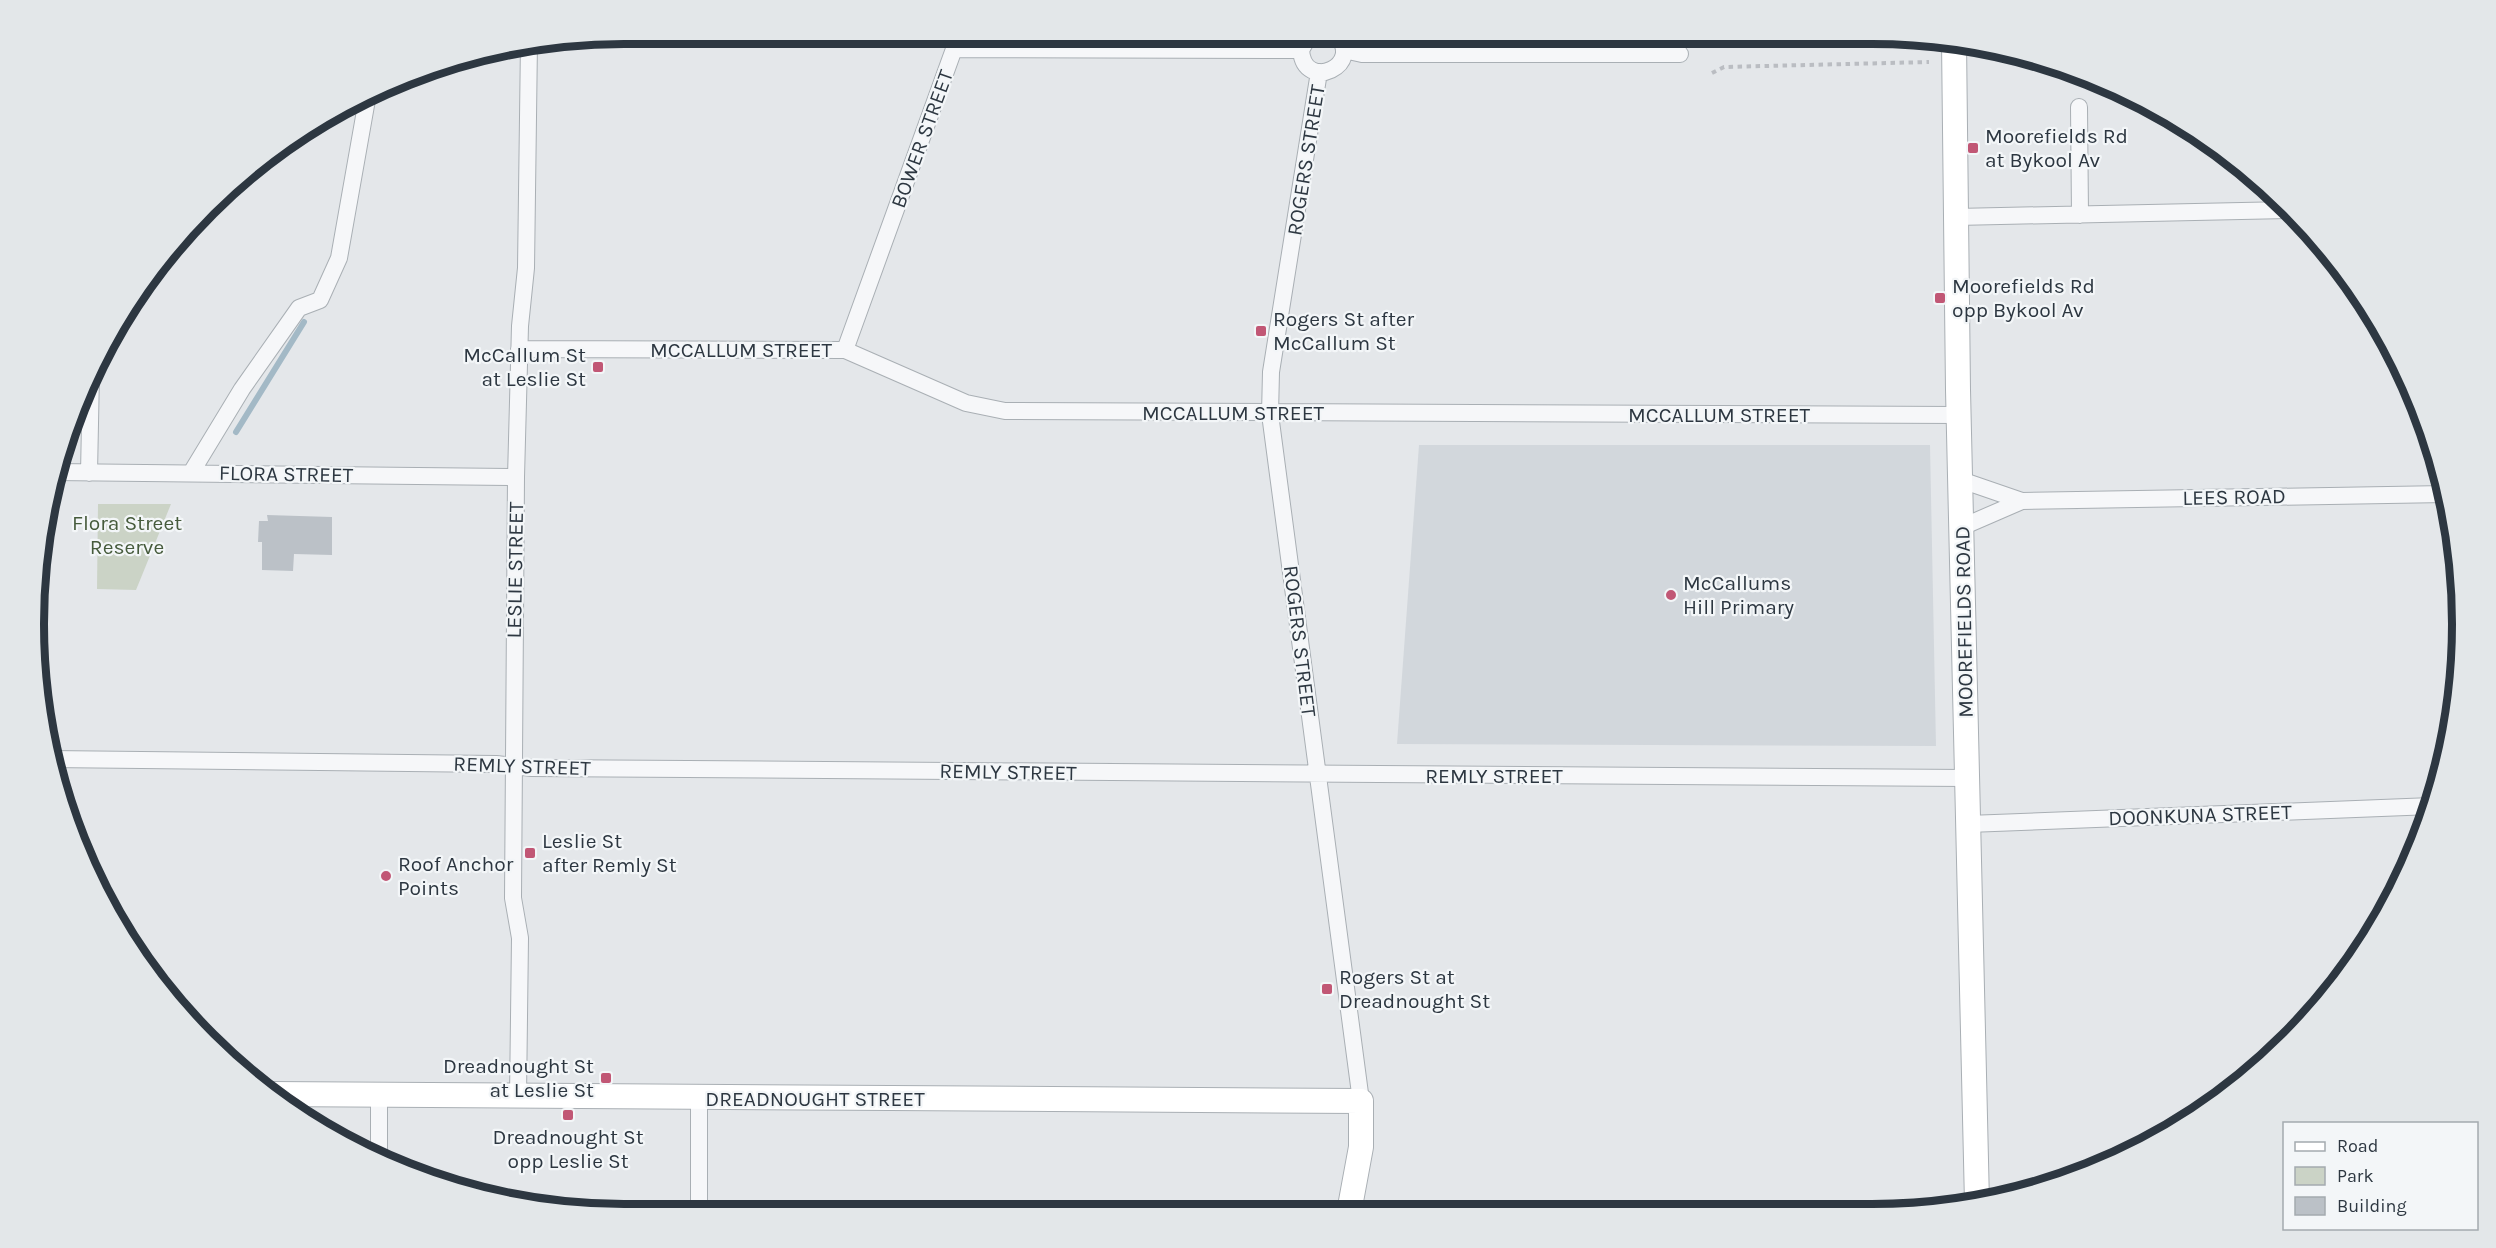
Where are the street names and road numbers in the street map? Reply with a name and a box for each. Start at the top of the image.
street label: BOWER STREET [886,66,958,211]
street label: ROGERS STREET [1282,82,1330,237]
street label: MCCALLUM STREET [650,338,832,362]
street label: MCCALLUM STREET [1142,401,1324,425]
street label: MCCALLUM STREET [1628,403,1810,427]
street label: FLORA STREET [219,461,354,487]
street label: LEES ROAD [2182,484,2286,510]
street label: LESLIE STREET [502,501,528,639]
street label: MOOREFIELDS ROAD [1950,526,1978,718]
street label: ROGERS STREET [1279,564,1321,719]
street label: REMLY STREET [453,752,592,780]
street label: REMLY STREET [939,759,1077,785]
street label: REMLY STREET [1425,764,1563,788]
street label: DOONKUNA STREET [2108,800,2293,830]
street label: DREADNOUGHT STREET [705,1087,925,1111]

